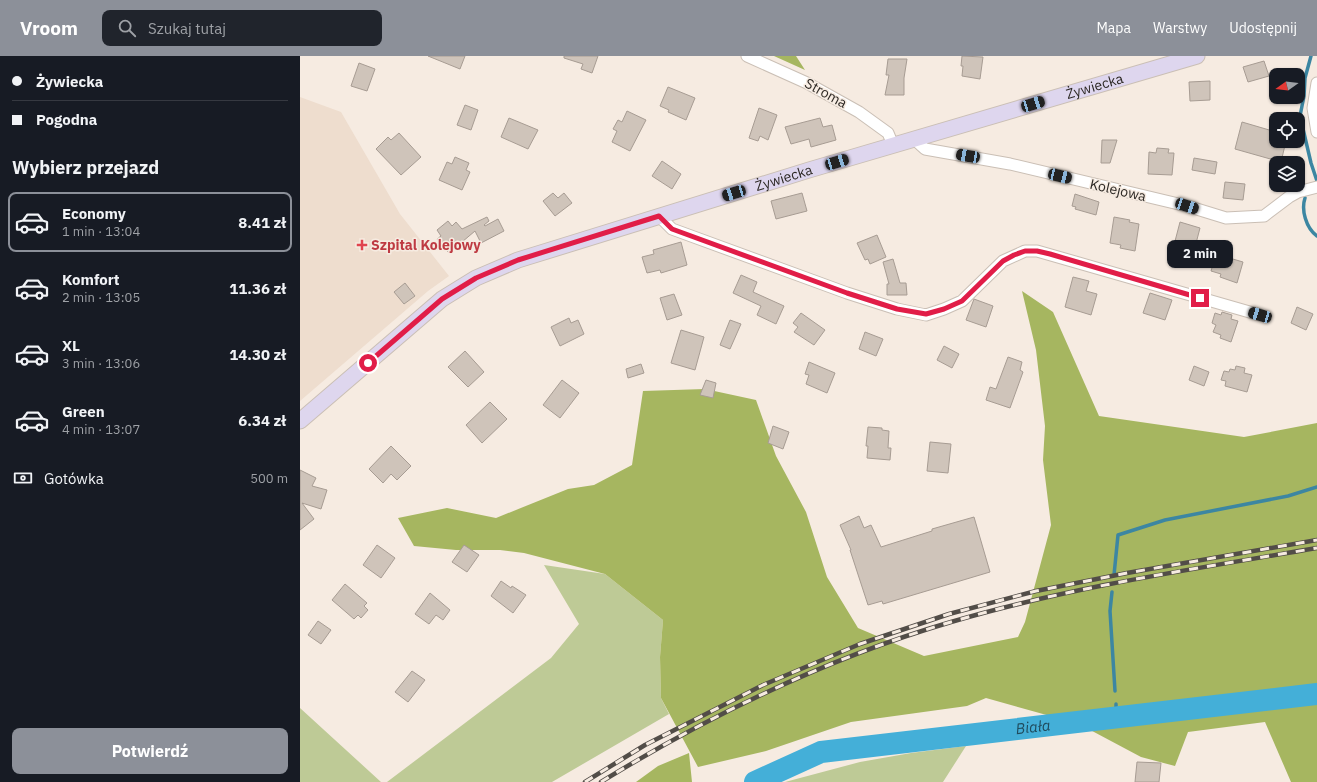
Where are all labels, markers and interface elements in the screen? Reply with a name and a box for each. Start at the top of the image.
search box [102,10,382,46]
text: Vroom [20,16,78,40]
icon: search [116,17,138,39]
text: Szukaj tutaj [148,19,226,38]
text: Mapa [1096,19,1131,37]
text: Warstwy [1153,19,1207,37]
text: Udostępnij [1229,19,1297,37]
north arrow [1269,68,1305,104]
map controls [1269,68,1305,192]
street label: Żywiecka [1064,69,1126,103]
text: Żywiecka [36,72,103,91]
street label: Stroma [802,74,851,112]
car [1020,95,1046,113]
text: Pogodna [36,110,97,129]
button: locate [1269,112,1305,148]
car [955,148,981,164]
car [824,153,850,171]
text: Wybierz przejazd [12,156,159,179]
button: layers [1269,156,1305,192]
street label: Żywiecka [753,160,815,195]
car [1047,167,1073,185]
street label: Kolejowa [1088,175,1148,205]
car [721,184,747,202]
car [1174,197,1200,215]
icon: car [14,204,50,240]
text: Economy [62,204,126,223]
text: 8.41 zł [238,213,286,232]
text: 1 min · 13:04 [62,223,140,240]
place label: Szpital Kolejowy [371,236,481,254]
marker: Szpital Kolejowy [356,239,368,251]
callout: 2 min [1167,240,1233,268]
text: 2 min [1183,245,1217,262]
icon: car [14,270,50,306]
text: Komfort [62,270,120,289]
text: 11.36 zł [229,279,286,298]
text: 2 min · 13:05 [62,289,140,306]
route end [1191,289,1209,307]
car [1247,306,1273,324]
icon: car [14,336,50,372]
text: XL [62,336,80,355]
text: 14.30 zł [229,345,286,364]
route start [359,354,377,372]
text: 3 min · 13:06 [62,355,140,372]
icon: car [14,402,50,438]
text: Green [62,402,105,421]
text: 6.34 zł [238,411,286,430]
text: 4 min · 13:07 [62,421,140,438]
icon: cash [12,467,34,489]
text: Gotówka [44,469,104,488]
text: 500 m [250,470,288,487]
water label: Biała [1015,715,1052,738]
button: Potwierdź [12,728,288,774]

